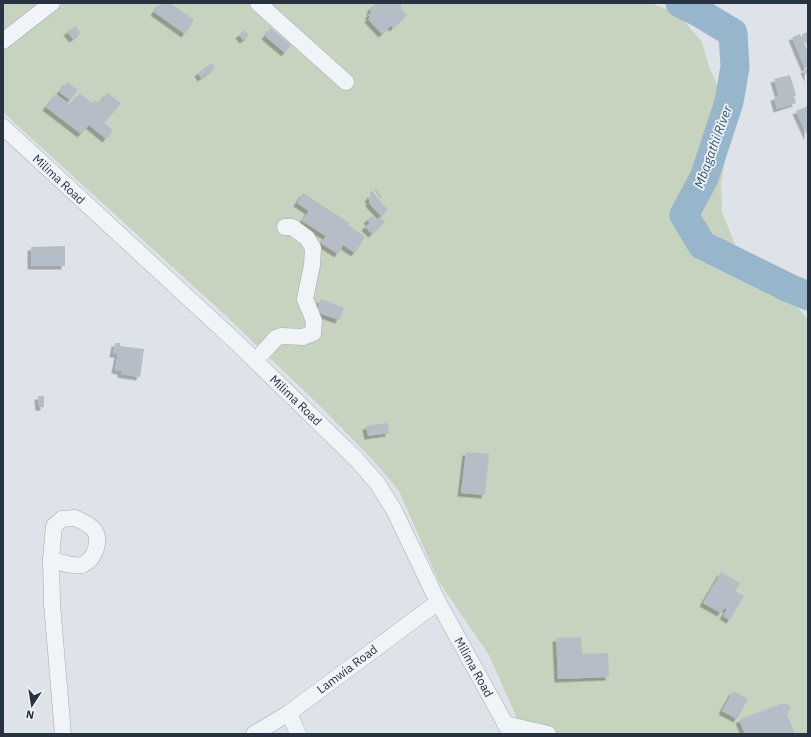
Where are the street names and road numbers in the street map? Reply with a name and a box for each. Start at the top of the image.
street label: Milima Road [30,151,88,207]
street label: Milima Road [267,372,325,428]
street label: Milima Road [451,634,497,700]
street label: Lamwia Road [314,641,380,697]

